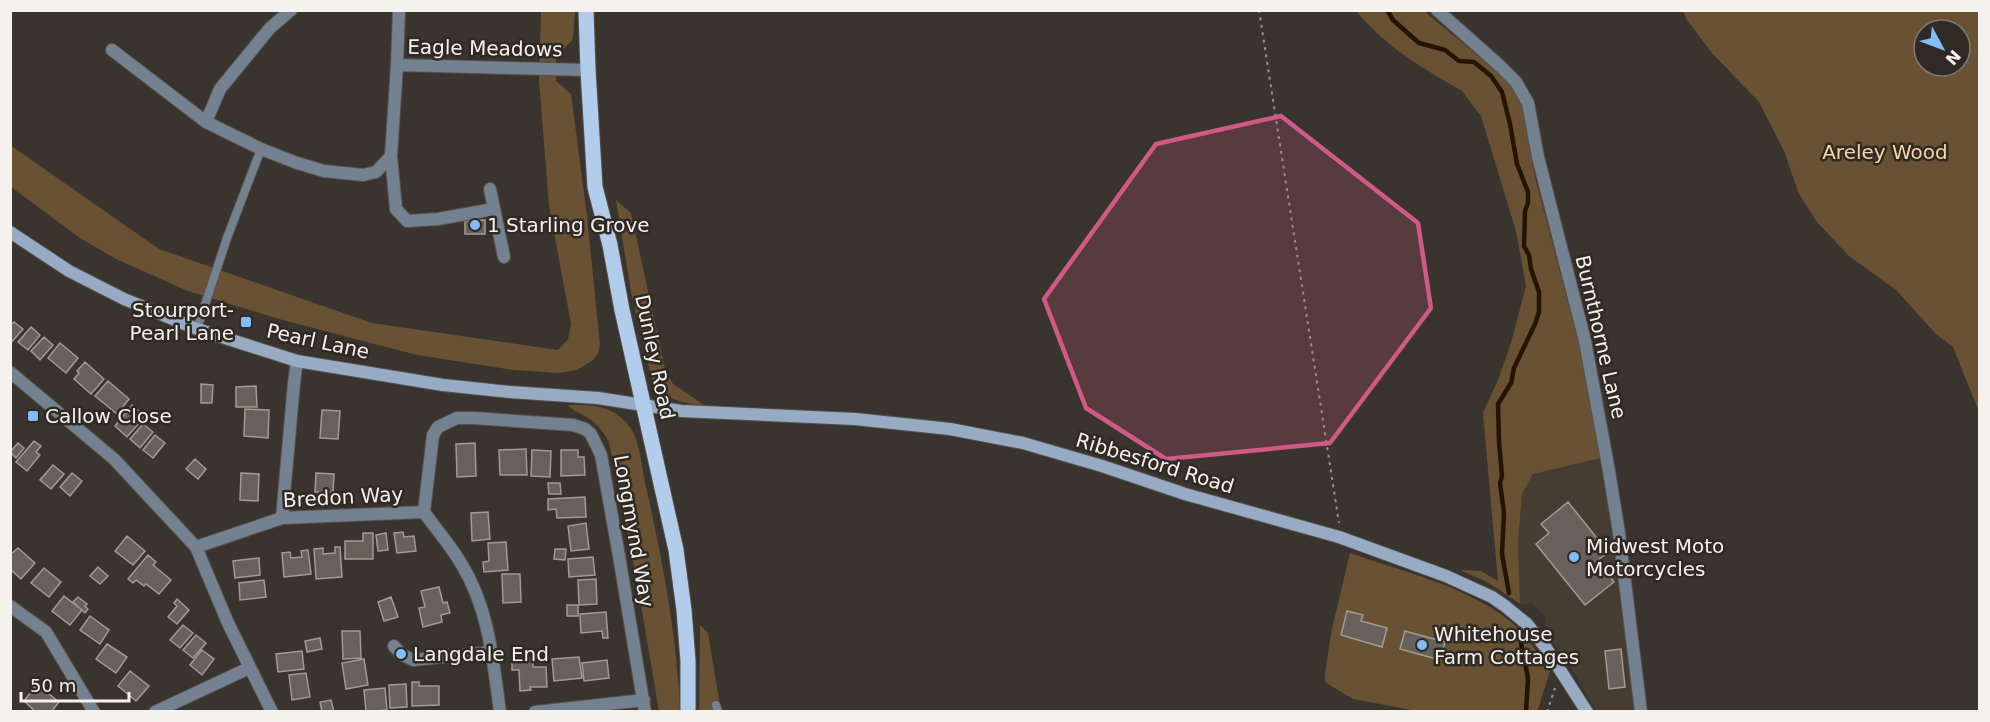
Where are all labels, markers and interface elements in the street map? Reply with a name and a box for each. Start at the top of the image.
north arrow [1912,18,1972,78]
street label: Eagle Meadows [407,35,563,61]
text: N [1941,46,1965,69]
park label: Areley Wood [1822,140,1948,164]
place label: 1 Starling Grove [487,213,650,237]
marker: 1 Starling Grove [468,218,482,232]
street label: Burnthorne Lane [1570,253,1632,421]
street label: Dunley Road [630,292,680,422]
place label: Stourport- Pearl Lane [130,298,234,345]
marker: Stourport- Pearl Lane [239,315,253,329]
street label: Pearl Lane [264,318,372,364]
place label: Callow Close [45,404,172,428]
marker: Callow Close [26,409,40,423]
street label: Ribbesford Road [1073,428,1237,498]
street label: Longmynd Way [609,453,659,609]
street label: Bredon Way [282,482,404,512]
place label: Midwest Moto Motorcycles [1586,534,1724,581]
marker: Midwest Moto Motorcycles [1567,550,1581,564]
place label: Whitehouse Farm Cottages [1434,622,1579,669]
marker: Whitehouse Farm Cottages [1415,638,1429,652]
place label: Langdale End [413,642,549,666]
marker: Langdale End [394,647,408,661]
scale bar [21,665,129,703]
text: 50 m [30,675,76,696]

